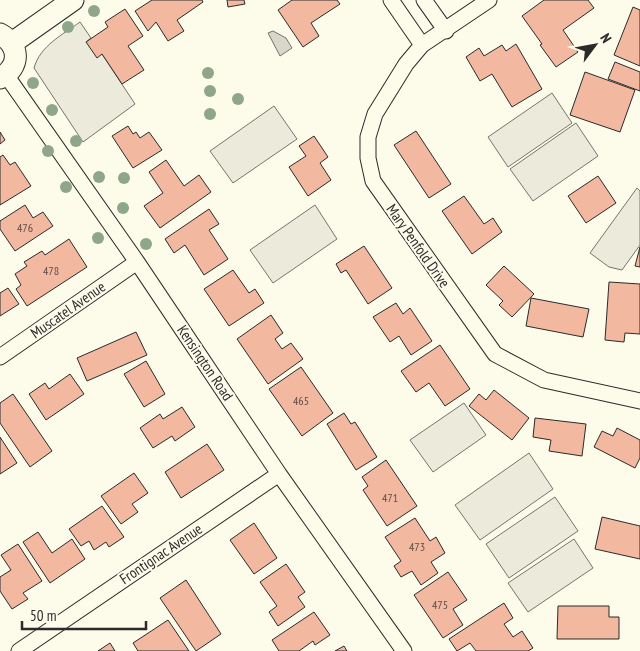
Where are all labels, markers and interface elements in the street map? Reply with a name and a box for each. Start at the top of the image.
north arrow [570,20,620,70]
text: N [596,30,616,46]
street label: Mary Penfold Drive [383,200,454,291]
house number: 476 [17,220,33,235]
house number: 478 [43,263,59,278]
street label: Muscatel Avenue [27,277,109,342]
street label: Kensington Road [173,321,238,404]
house number: 465 [293,393,309,408]
house number: 471 [382,490,398,505]
street label: Frontignac Avenue [116,519,206,588]
house number: 473 [409,539,425,554]
house number: 475 [432,597,448,612]
scale bar [22,598,146,630]
text: 50 m [30,606,56,625]

